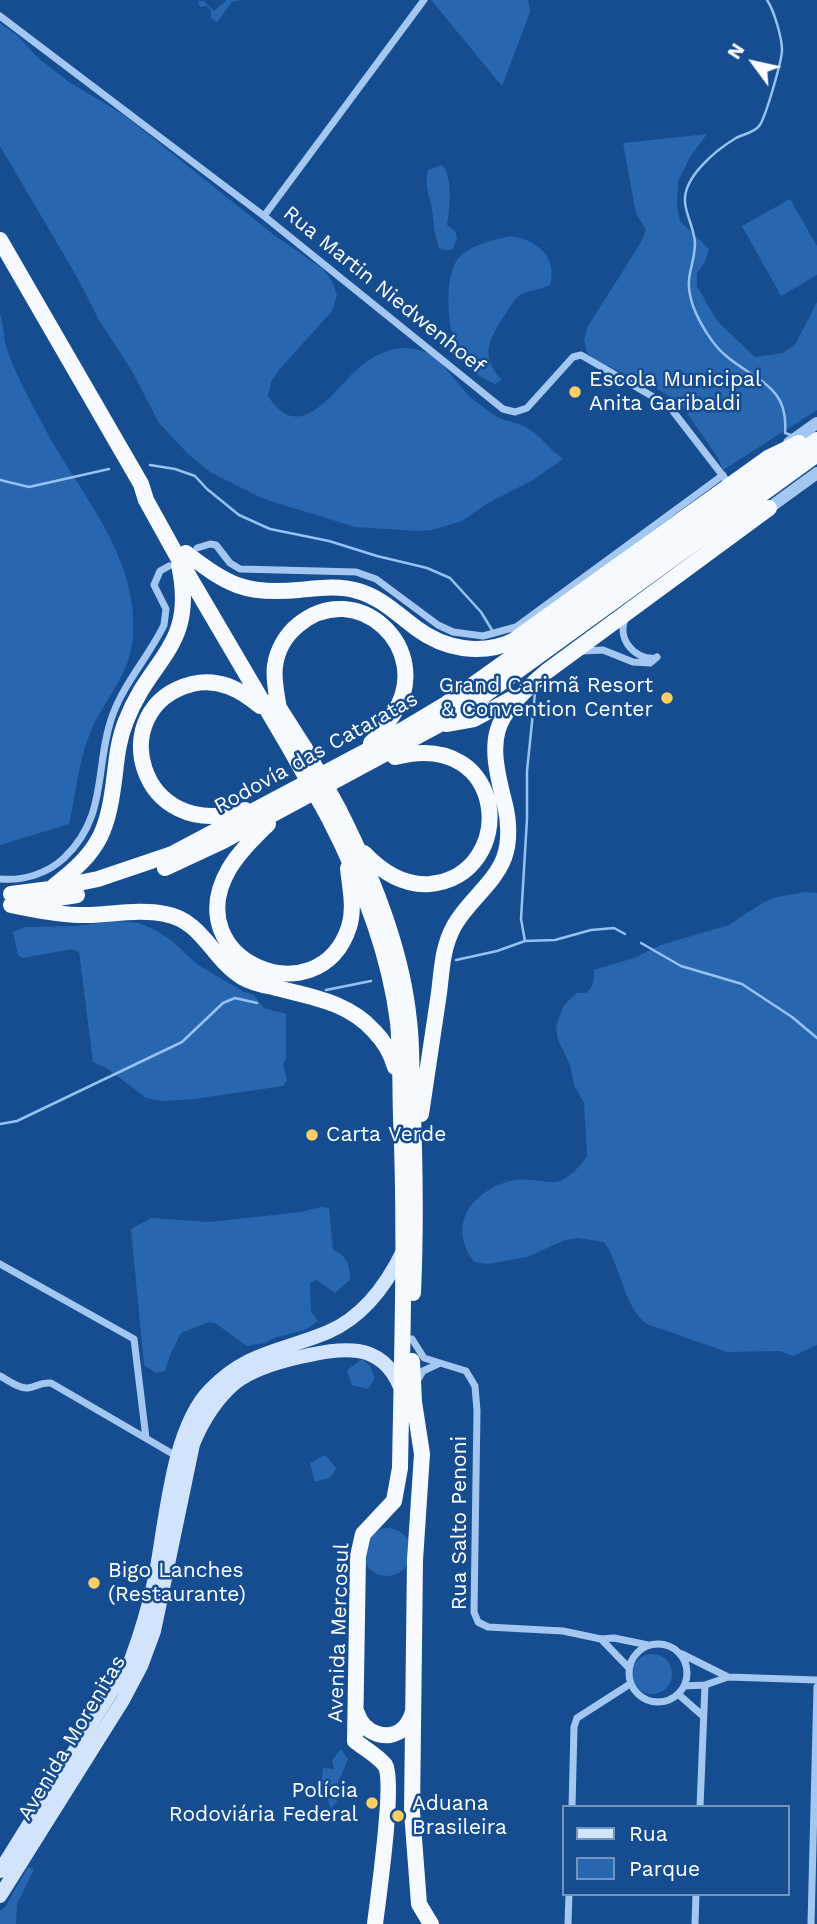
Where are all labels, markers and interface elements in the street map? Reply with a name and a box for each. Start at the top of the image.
north arrow [719,28,789,98]
text: N [722,39,749,63]
street label: Rua Martin Niedwenhoef [278,201,490,379]
place label: Escola Municipal Anita Garibaldi [589,367,761,417]
marker: Escola Municipal Anita Garibaldi [567,384,583,400]
place label: Grand Carimã Resort & Convention Center [439,673,653,723]
street label: Rodovía das Cataratas [210,687,422,819]
marker: Grand Carimã Resort & Convention Center [659,690,675,706]
place label: Carta Verde [326,1122,446,1148]
marker: Carta Verde [304,1127,320,1143]
street label: Rua Salto Penoni [447,1436,473,1610]
street label: Avenida Mercosul [323,1543,355,1723]
place label: Bigo Lanches (Restaurante) [108,1558,246,1608]
marker: Bigo Lanches (Restaurante) [86,1575,102,1591]
street label: Avenida Morenitas [13,1651,131,1825]
place label: Polícia Rodoviária Federal [169,1778,358,1828]
place label: Aduana Brasileira [412,1791,507,1841]
marker: Polícia Rodoviária Federal [364,1795,380,1811]
legend [562,1805,789,1896]
marker: Aduana Brasileira [390,1808,406,1824]
text: Rua [629,1821,668,1846]
text: Parque [629,1856,700,1881]

